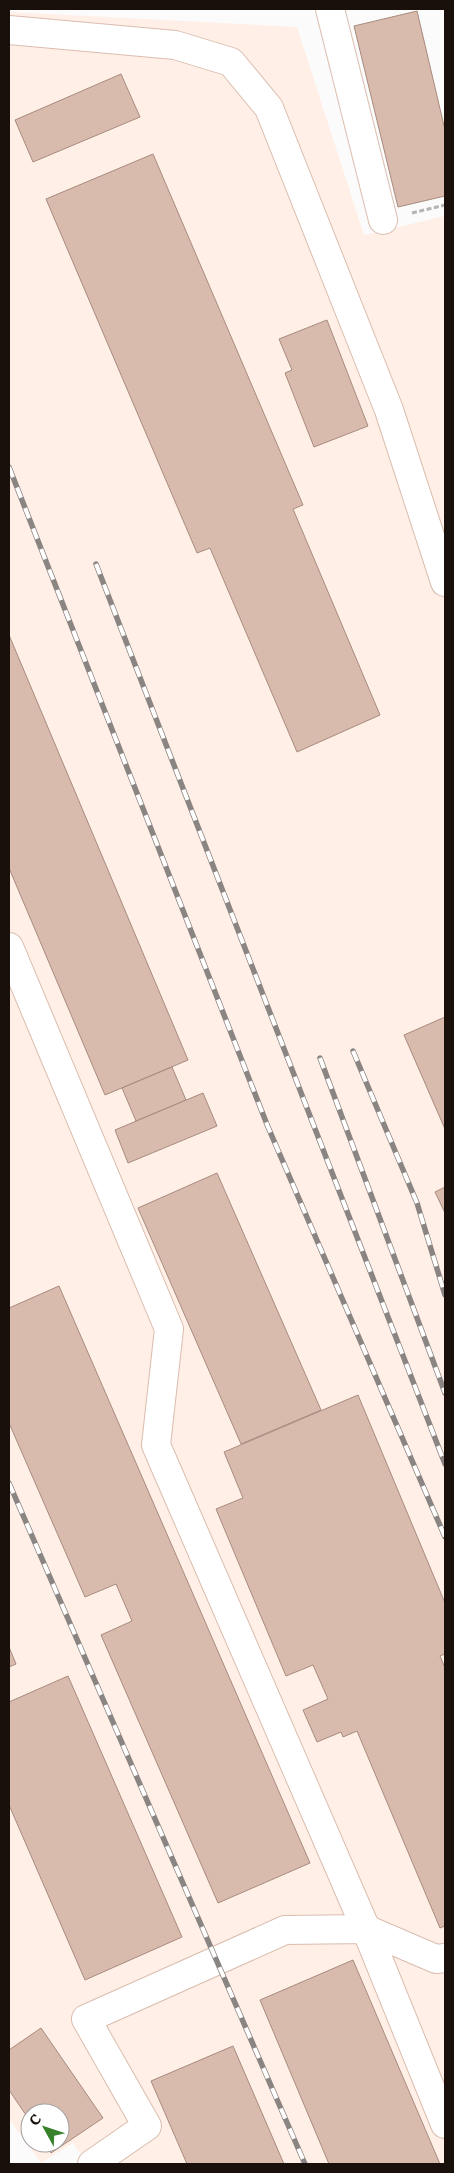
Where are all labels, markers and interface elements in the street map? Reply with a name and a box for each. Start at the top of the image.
north arrow [20,2103,70,2153]
text: С [23,2109,45,2129]

